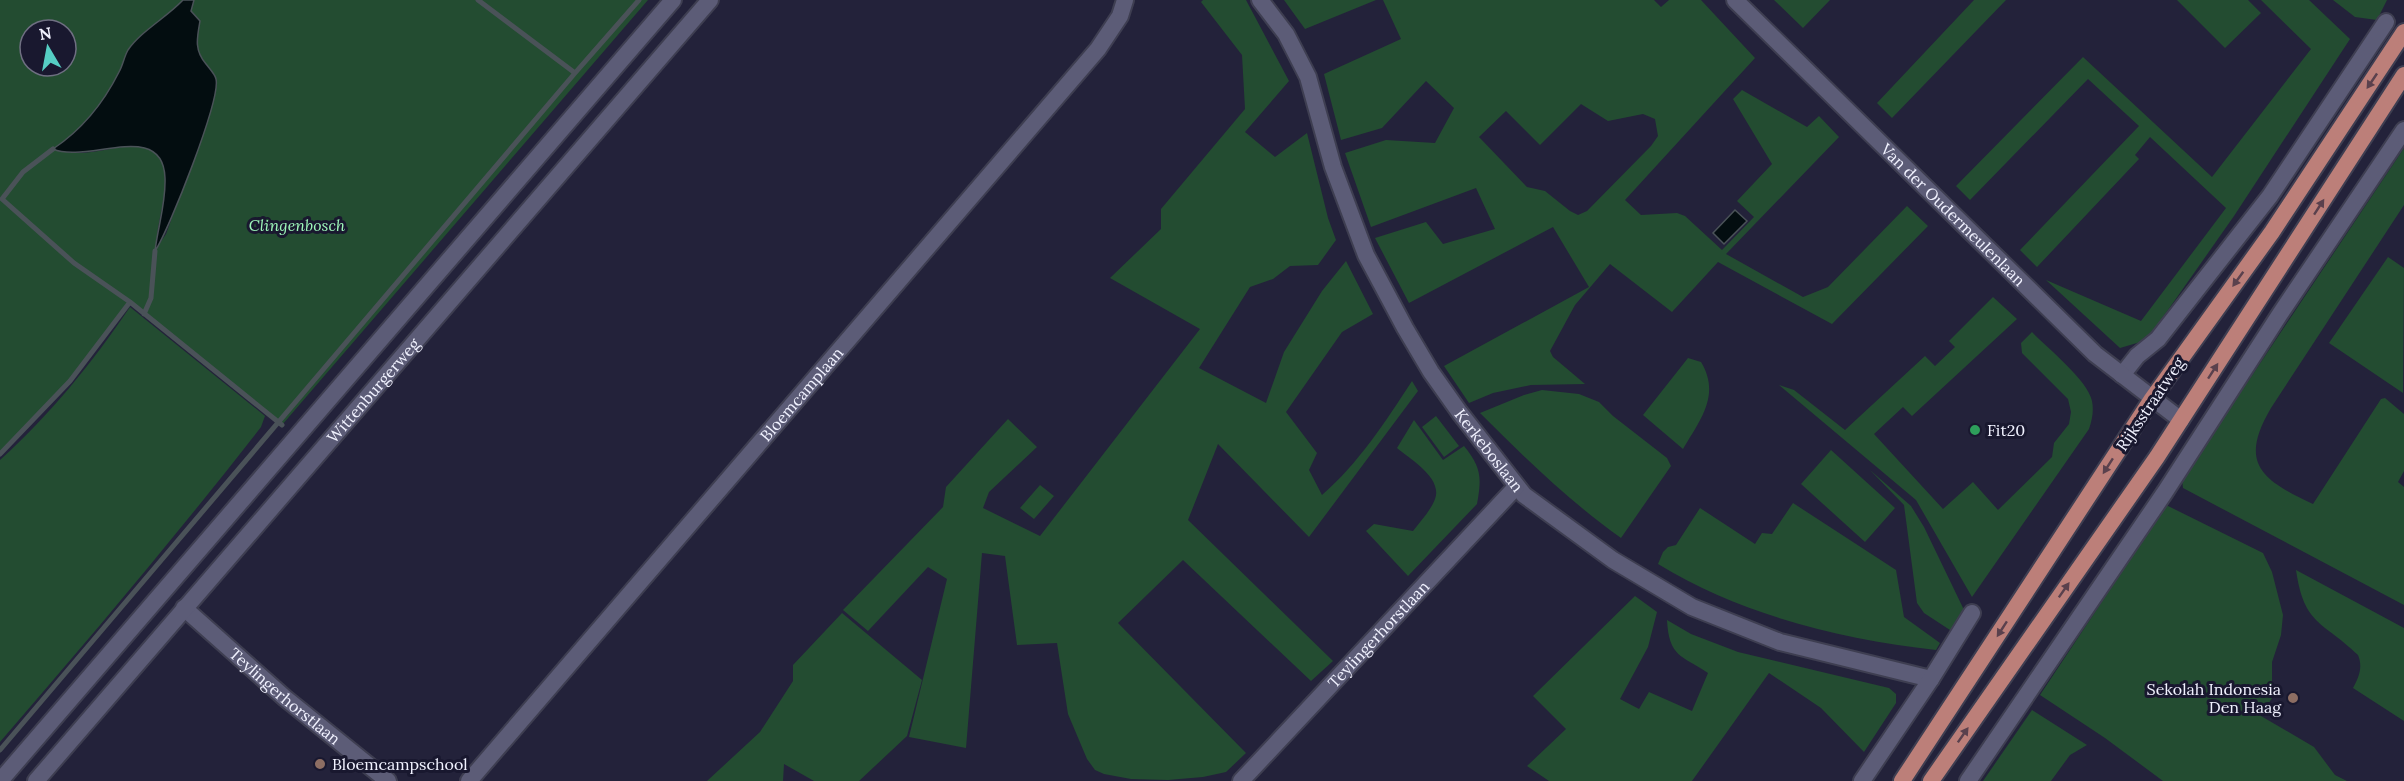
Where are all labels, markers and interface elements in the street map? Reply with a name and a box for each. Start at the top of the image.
north arrow [18,18,78,78]
text: N [38,22,53,44]
one-way arrow [2367,73,2378,89]
street label: Van der Oudermeulenlaan [1876,138,2030,290]
one-way arrow [2313,199,2324,215]
park label: Clingenbosch [249,215,345,235]
one-way arrow [2232,271,2244,287]
street label: Wittenburgerweg [322,333,424,447]
street label: Bloemcamplaan [755,343,848,445]
street label: Rijksstraatweg [2111,353,2189,454]
one-way arrow [2207,363,2218,379]
street label: Kerkeboslaan [1450,405,1528,496]
place label: Fit20 [1987,420,2025,440]
marker: Fit20 [1968,423,1982,437]
one-way arrow [2103,458,2114,474]
street label: Teylingerhorstlaan [1323,576,1433,692]
one-way arrow [2058,582,2070,598]
one-way arrow [1996,621,2008,637]
street label: Teylingerhorstlaan [225,643,345,749]
place label: Sekolah Indonesia Den Haag [2147,679,2282,717]
marker: Sekolah Indonesia Den Haag [2286,691,2300,705]
one-way arrow [1957,728,1969,744]
place label: Bloemcampschool [332,754,468,774]
marker: Bloemcampschool [313,757,327,771]

